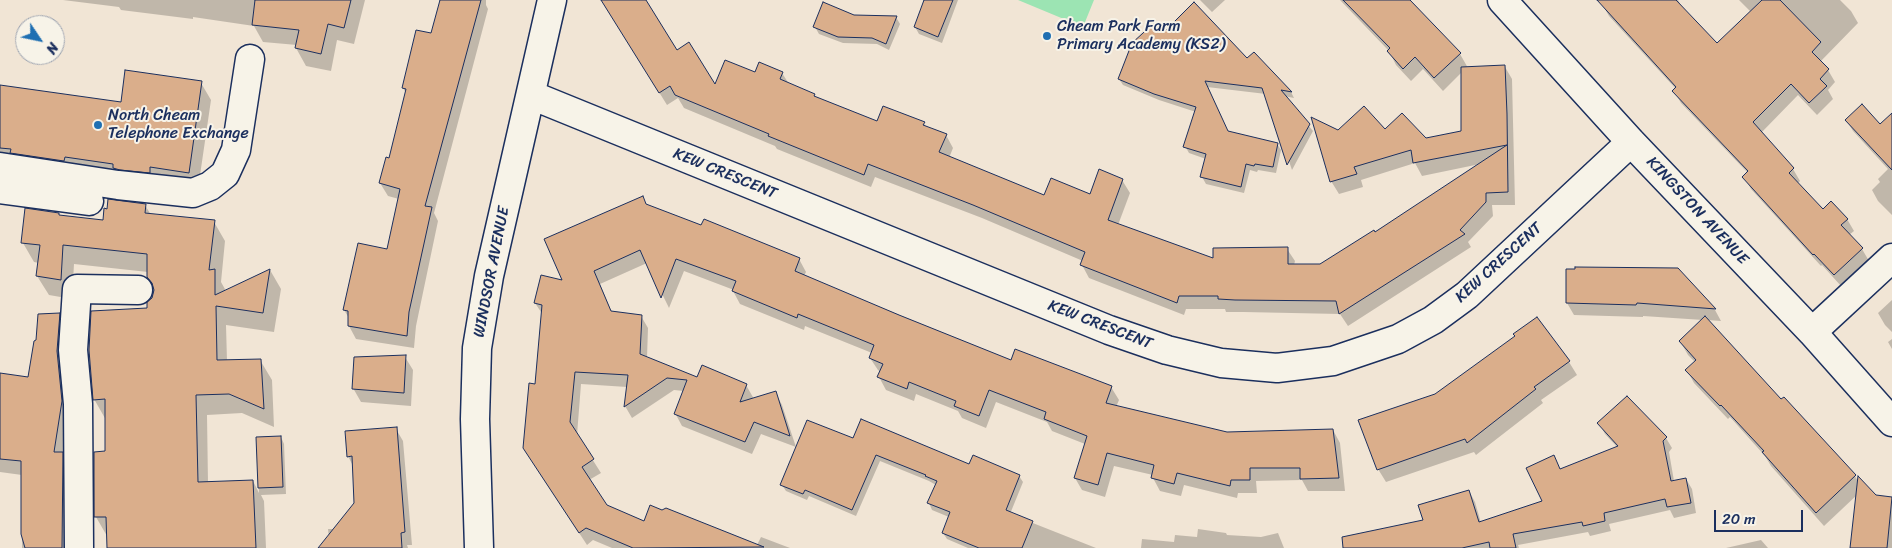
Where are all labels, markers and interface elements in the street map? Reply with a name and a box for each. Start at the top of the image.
north arrow [15,15,65,65]
place label: Cheam Park Farm Primary Academy (KS2) [1057,17,1225,55]
marker: Cheam Park Farm Primary Academy (KS2) [1041,30,1053,42]
text: N [39,37,65,59]
place label: North Cheam Telephone Exchange [108,106,249,144]
marker: North Cheam Telephone Exchange [92,119,104,131]
street label: KEW CRESCENT [670,144,780,204]
street label: KINGSTON AVENUE [1642,153,1752,269]
street label: WINDSOR AVENUE [470,205,514,339]
street label: KEW CRESCENT [1452,219,1546,307]
street label: KEW CRESCENT [1045,296,1155,354]
scale bar [1717,500,1806,532]
text: 20 m [1722,506,1756,532]

